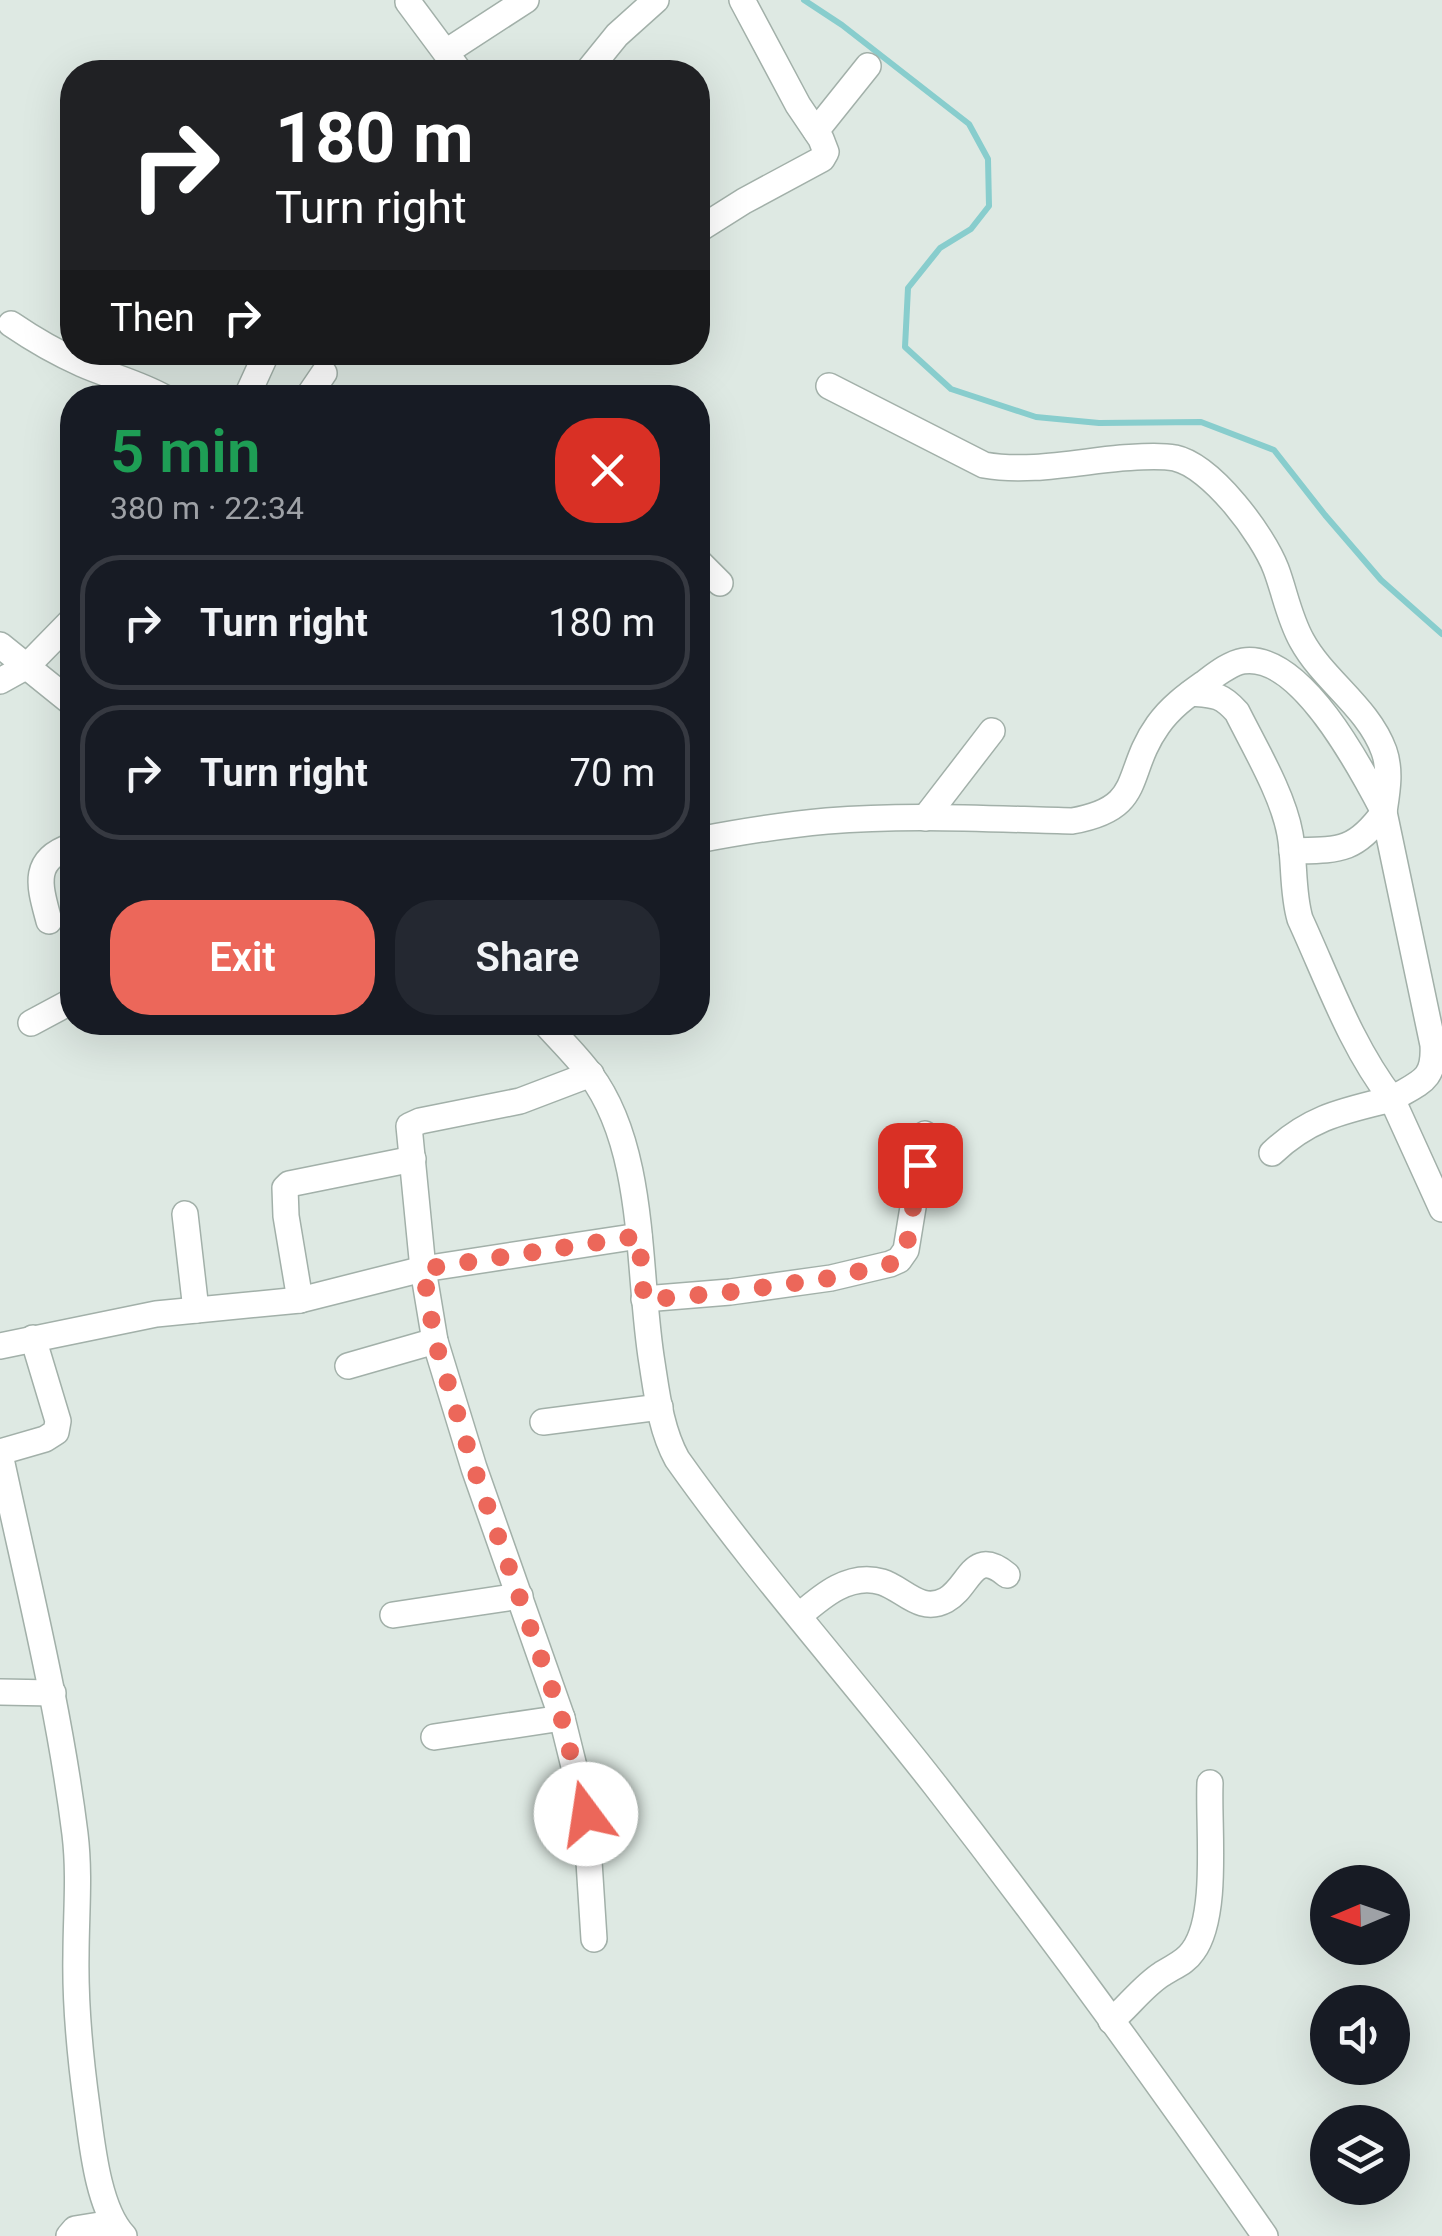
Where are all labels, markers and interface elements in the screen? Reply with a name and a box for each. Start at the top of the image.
text: 180 m [275,97,474,179]
icon: right [110,100,240,230]
text: Turn right [275,181,467,234]
icon: right [215,290,270,345]
text: Then [110,296,195,340]
text: 5 min [110,416,260,487]
button: close [555,418,660,523]
text: 380 m · 22:34 [110,489,304,527]
icon: right [115,595,170,650]
text: Turn right [200,601,368,645]
text: 180 m [548,601,655,645]
icon: right [115,745,170,800]
text: Turn right [200,751,368,795]
text: 70 m [570,751,655,795]
button: Exit [110,900,375,1015]
button: Share [395,900,660,1015]
pin [878,1123,963,1208]
icon: arrive [893,1138,948,1193]
position arrow [534,1762,638,1866]
north arrow [1310,1865,1410,1965]
map controls [1310,1865,1410,2205]
button: sound [1310,1985,1410,2085]
button: layers [1310,2105,1410,2205]

